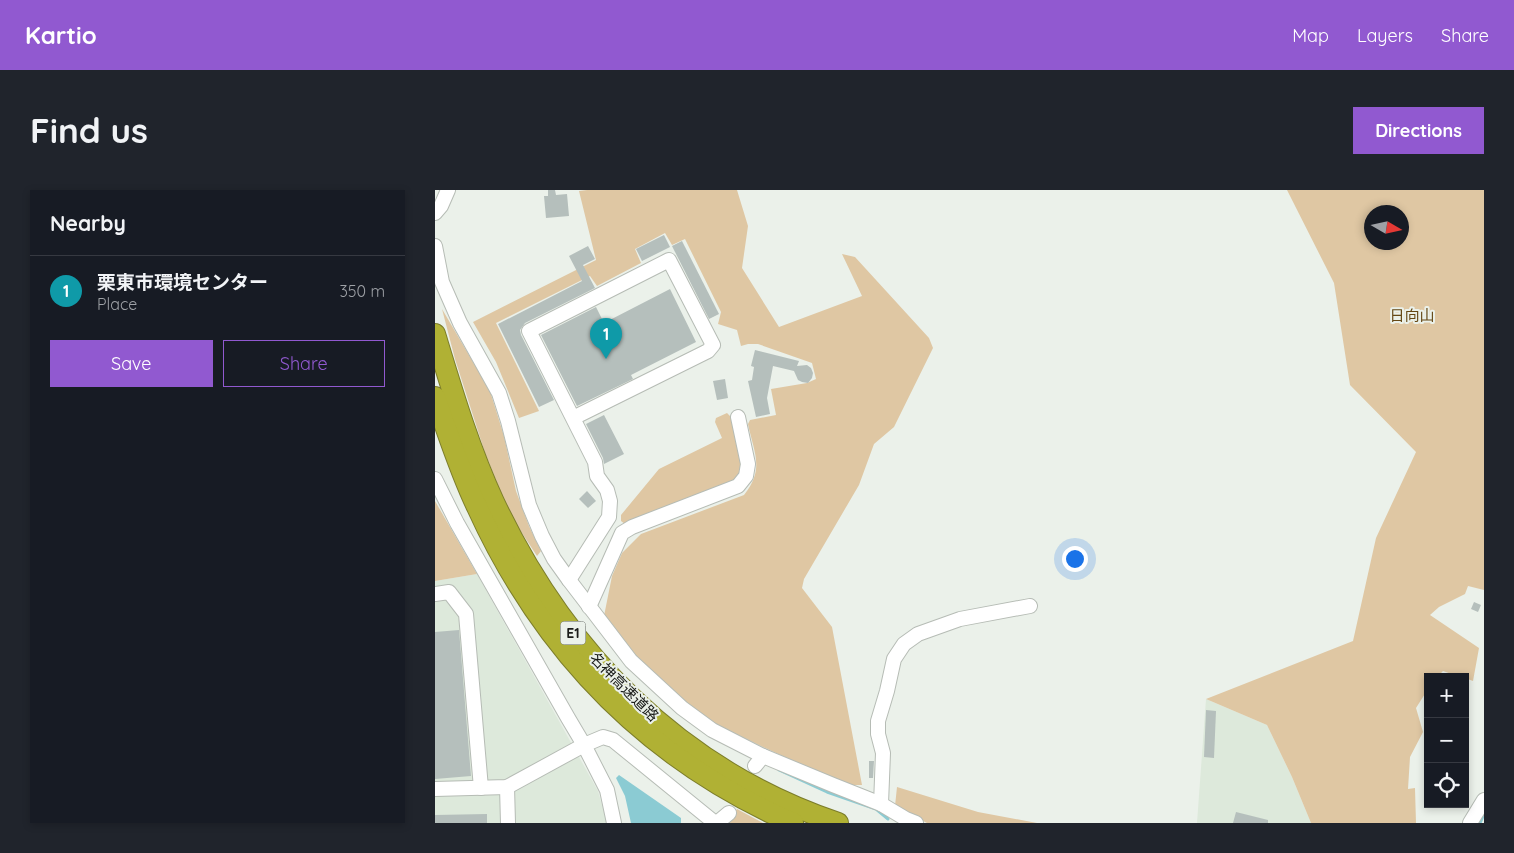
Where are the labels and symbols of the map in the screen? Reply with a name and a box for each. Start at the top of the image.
north arrow [1364,205,1409,250]
park label: 日向山 [1389,306,1435,325]
pin: 1 [590,318,622,359]
your location [1062,546,1088,572]
road number: E1 [561,622,585,644]
street label: 名神高速道路 [586,648,663,725]

